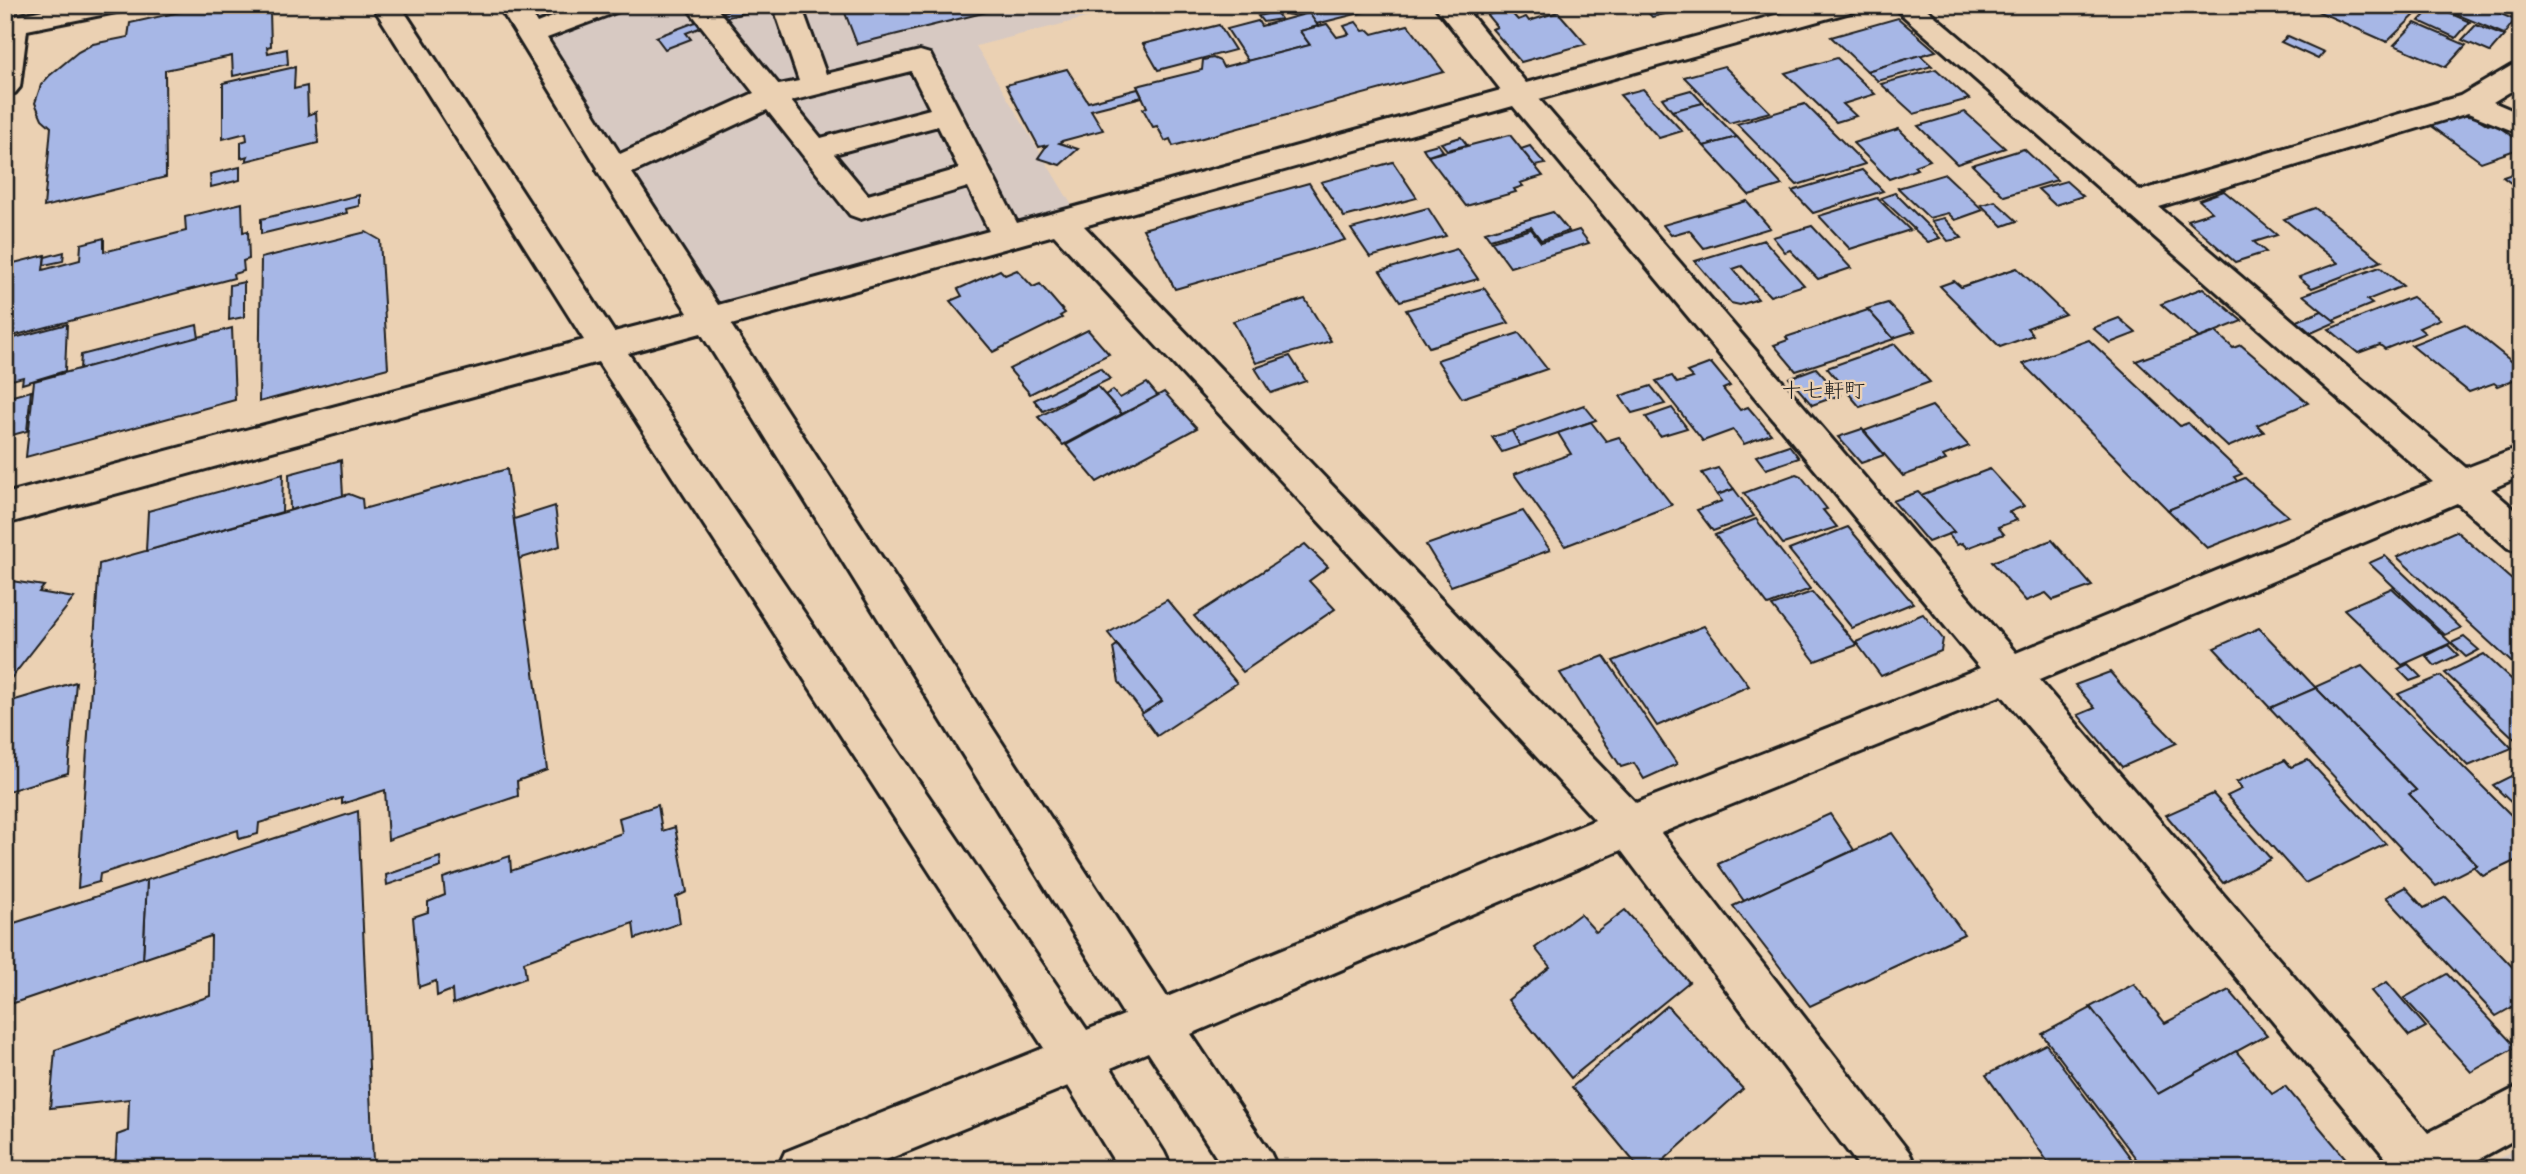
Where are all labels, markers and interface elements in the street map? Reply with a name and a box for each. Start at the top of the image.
district label: 十七軒町 [1781,378,1865,403]

